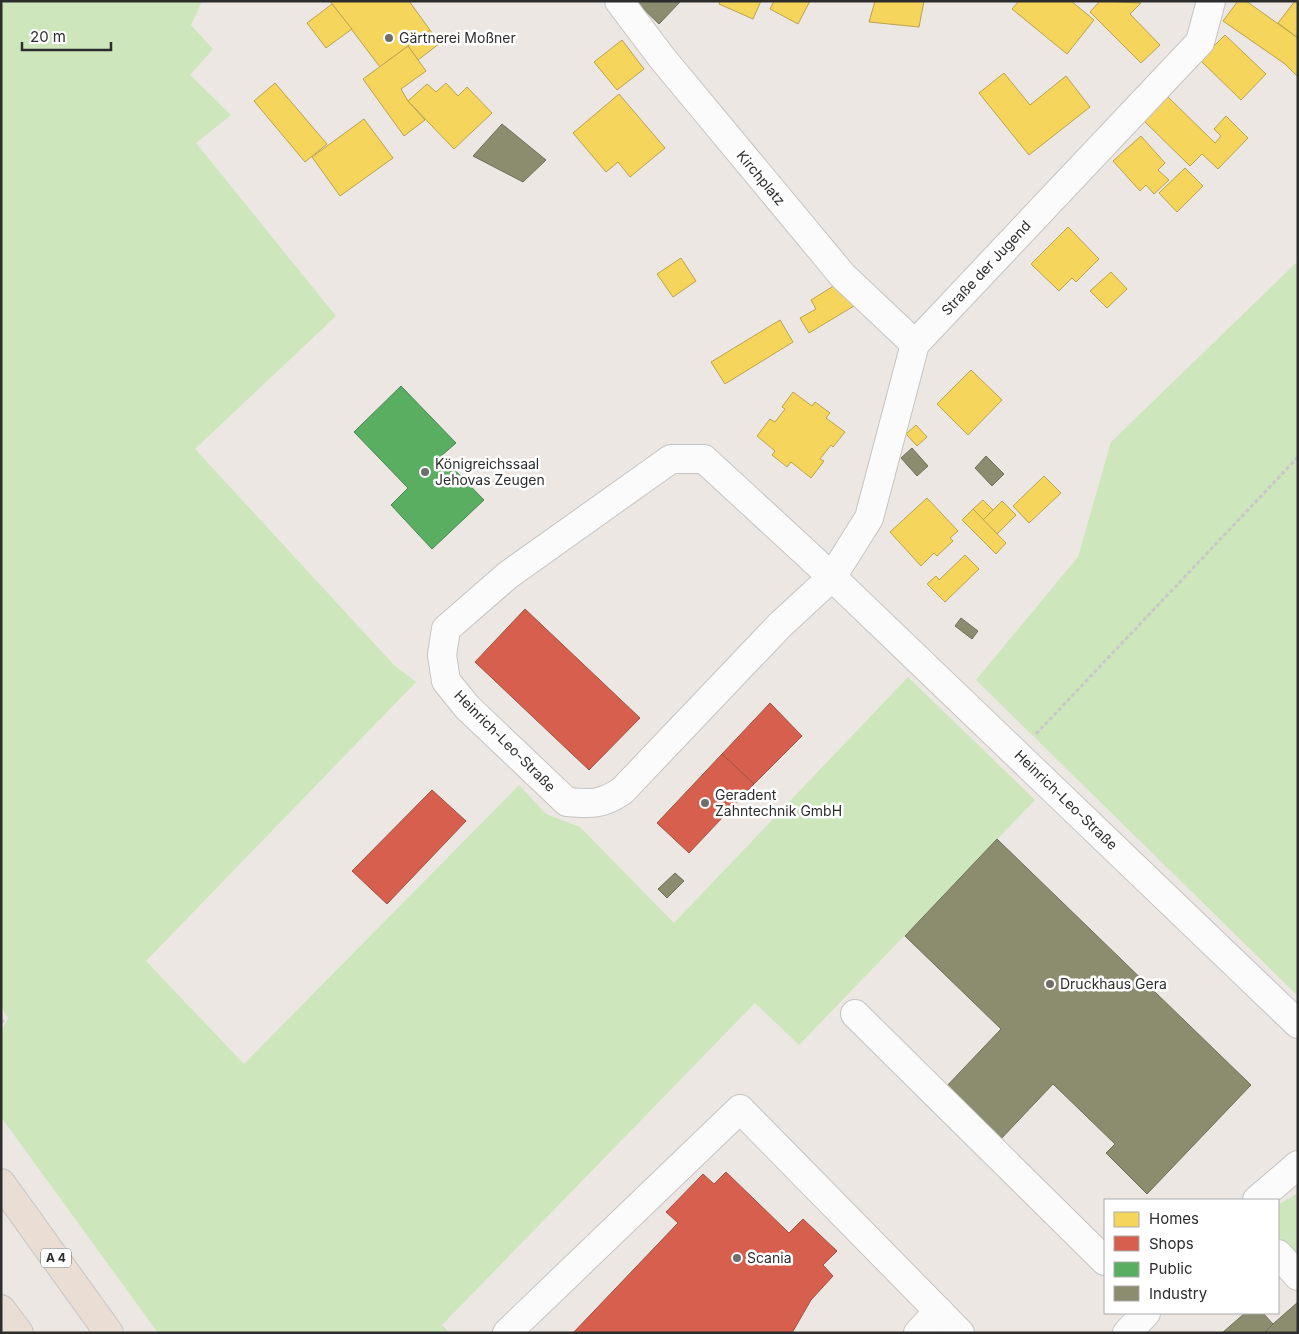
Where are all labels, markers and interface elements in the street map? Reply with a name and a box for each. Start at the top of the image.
scale bar [22,20,111,52]
text: 20 m [30,27,66,46]
place label: Gärtnerei Moßner [399,29,516,46]
marker: Gärtnerei Moßner [383,32,395,44]
street label: Kirchplatz [734,147,789,209]
street label: Straße der Jugend [937,217,1034,319]
place label: Königreichssaal Jehovas Zeugen [435,455,545,488]
marker: Königreichssaal Jehovas Zeugen [419,466,431,478]
street label: Heinrich-Leo-Straße [451,686,560,795]
street label: Heinrich-Leo-Straße [1011,746,1121,853]
place label: Geradent Zahntechnik GmbH [715,786,842,819]
marker: Geradent Zahntechnik GmbH [699,797,711,809]
place label: Druckhaus Gera [1060,975,1167,992]
marker: Druckhaus Gera [1044,978,1056,990]
legend [1104,1199,1279,1314]
text: Homes [1149,1209,1199,1228]
text: Shops [1149,1234,1194,1253]
road number: A 4 [41,1248,71,1268]
place label: Scania [747,1249,792,1266]
marker: Scania [731,1252,743,1264]
text: Public [1149,1259,1192,1278]
text: Industry [1149,1284,1208,1303]

